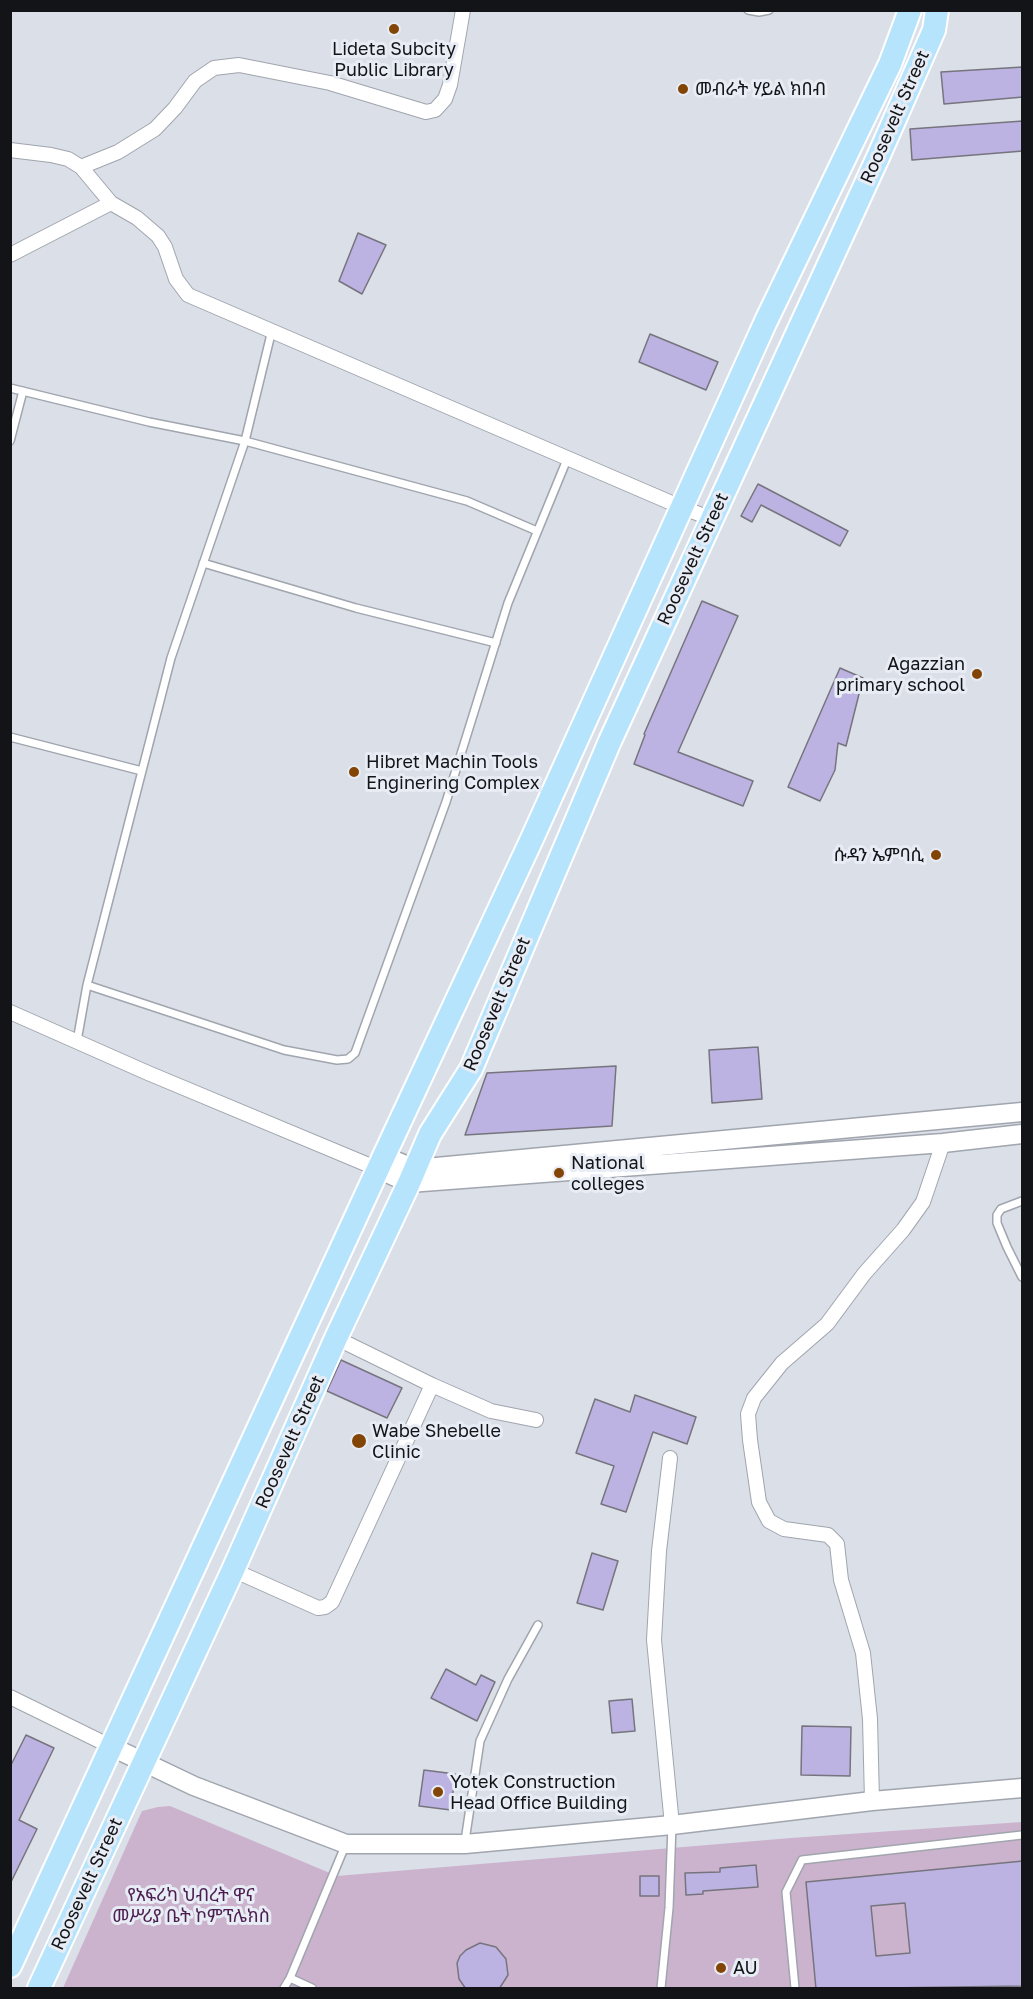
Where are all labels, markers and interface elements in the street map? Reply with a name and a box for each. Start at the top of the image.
marker: Lideta Subcity Public Library [387,22,401,36]
place label: Lideta Subcity Public Library [332,38,456,80]
street label: Roosevelt Street [856,47,934,187]
place label: መብራት ሃይል ክበብ [695,78,826,100]
marker: መብራት ሃይል ክበብ [676,82,690,96]
street label: Roosevelt Street [653,489,733,629]
place label: Agazzian primary school [836,653,965,696]
marker: Agazzian primary school [970,667,984,681]
place label: Hibret Machin Tools Enginering Complex [366,751,540,794]
marker: Hibret Machin Tools Enginering Complex [347,765,361,779]
place label: ሱዳን ኤምባሲ [834,844,924,866]
marker: ሱዳን ኤምባሲ [929,848,943,862]
street label: Roosevelt Street [459,934,535,1074]
place label: National colleges [571,1152,644,1194]
marker: National colleges [552,1166,566,1180]
street label: Roosevelt Street [251,1372,329,1512]
place label: Wabe Shebelle Clinic [372,1420,501,1462]
marker: Wabe Shebelle Clinic [350,1432,368,1450]
place label: Yotek Construction Head Office Building [450,1771,627,1814]
marker: Yotek Construction Head Office Building [431,1785,445,1799]
street label: Roosevelt Street [47,1814,127,1954]
park label: የአፍሪካ ህብረት ዋና መሥሪያ ቤት ኮምፕሌክስ [112,1884,270,1926]
place label: AU [733,1957,758,1979]
marker: AU [714,1961,728,1975]

